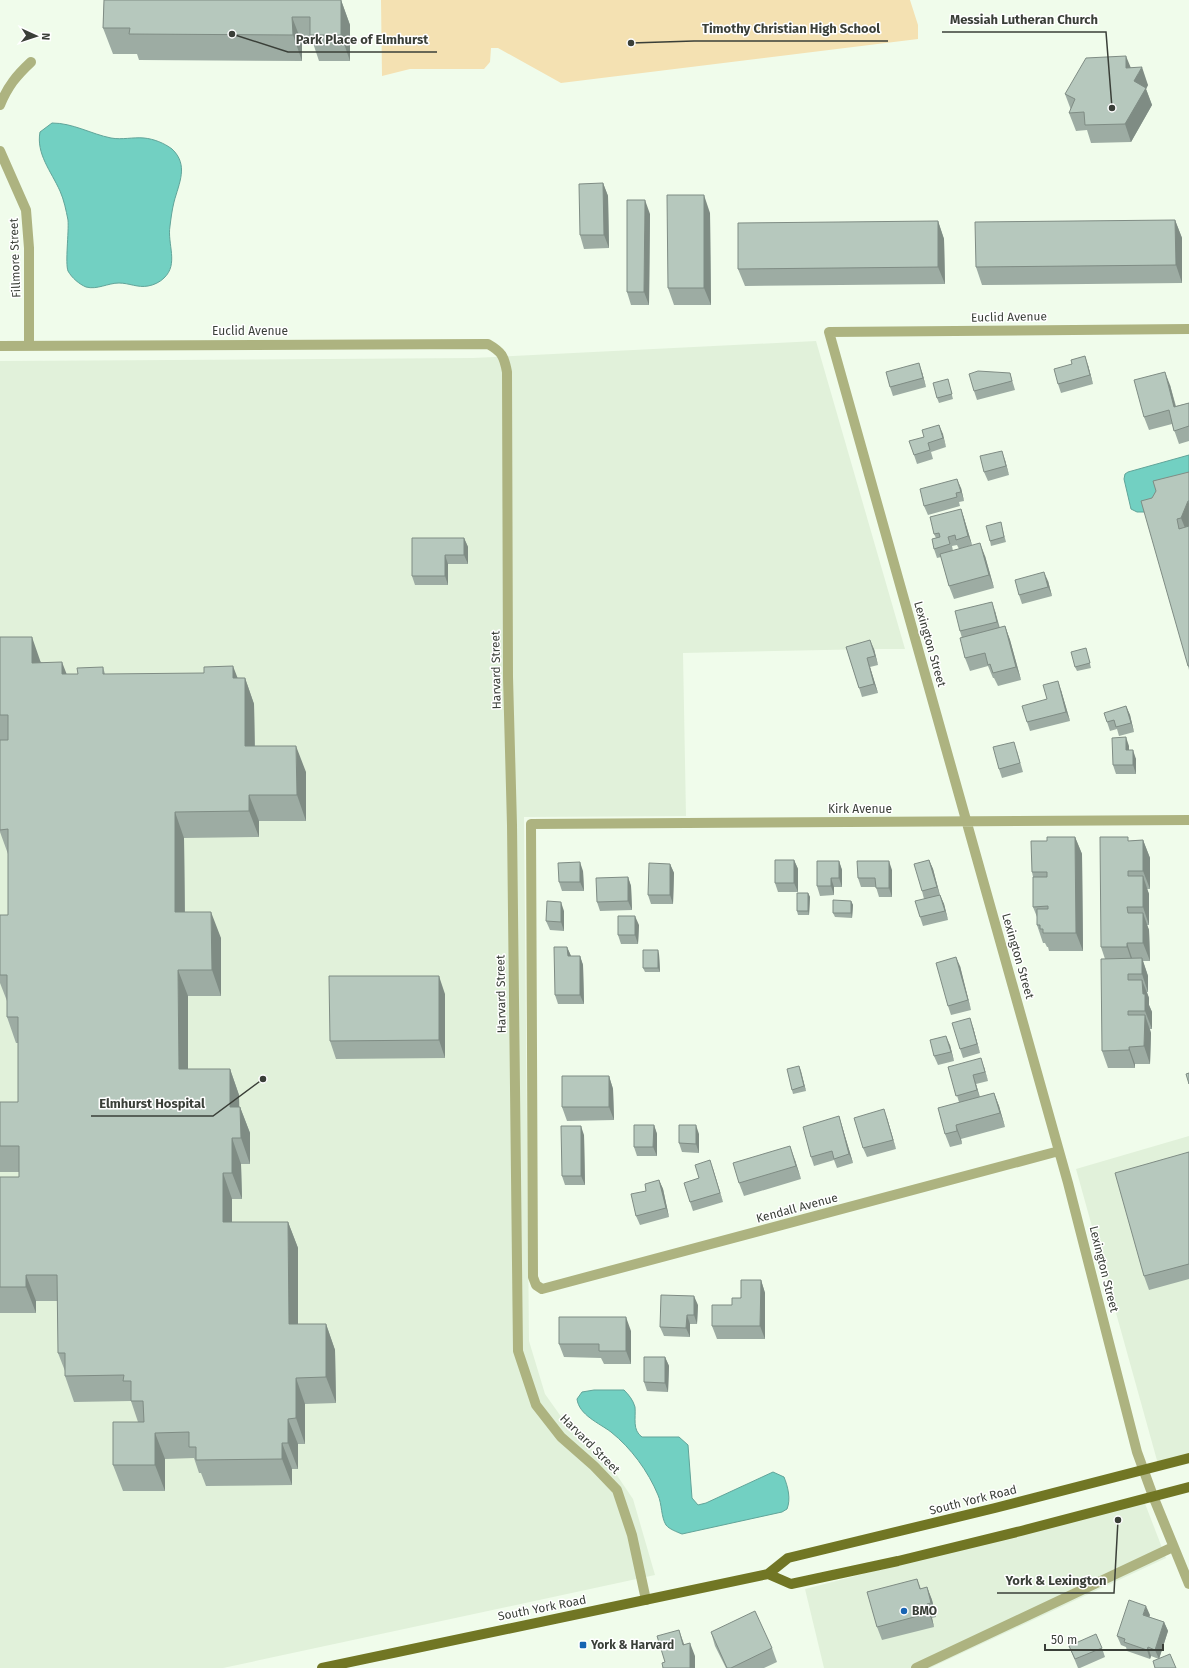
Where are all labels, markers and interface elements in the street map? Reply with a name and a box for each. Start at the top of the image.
callout: Messiah Lutheran Church [942,7,1106,32]
text: Messiah Lutheran Church [950,12,1098,27]
north arrow [16,16,56,56]
callout: Timothy Christian High School [694,16,888,41]
text: Timothy Christian High School [702,21,880,36]
callout: Park Place of Elmhurst [288,27,437,52]
text: Park Place of Elmhurst [296,32,429,47]
text: N [39,33,52,40]
street label: Fillmore Street [7,217,23,298]
street label: Euclid Avenue [971,309,1047,325]
street label: Euclid Avenue [212,324,288,338]
street label: Lexington Street [911,600,949,689]
street label: Harvard Street [488,630,504,709]
street label: Kirk Avenue [828,802,892,816]
street label: Lexington Street [999,912,1037,1001]
street label: Harvard Street [493,954,509,1033]
callout: Elmhurst Hospital [91,1091,213,1116]
text: Elmhurst Hospital [99,1096,205,1111]
street label: Kendall Avenue [755,1190,839,1226]
street label: Lexington Street [1087,1224,1122,1314]
street label: Harvard Street [557,1411,623,1477]
street label: South York Road [928,1482,1018,1518]
callout: York & Lexington [997,1568,1114,1593]
text: York & Lexington [1004,1573,1107,1588]
street label: South York Road [497,1593,587,1623]
place label: BMO [912,1604,937,1618]
marker: BMO [899,1606,909,1616]
scale bar [1045,1626,1163,1652]
text: 50 m [1051,1633,1077,1647]
place label: York & Harvard [590,1638,674,1652]
marker: York & Harvard [578,1640,588,1650]

